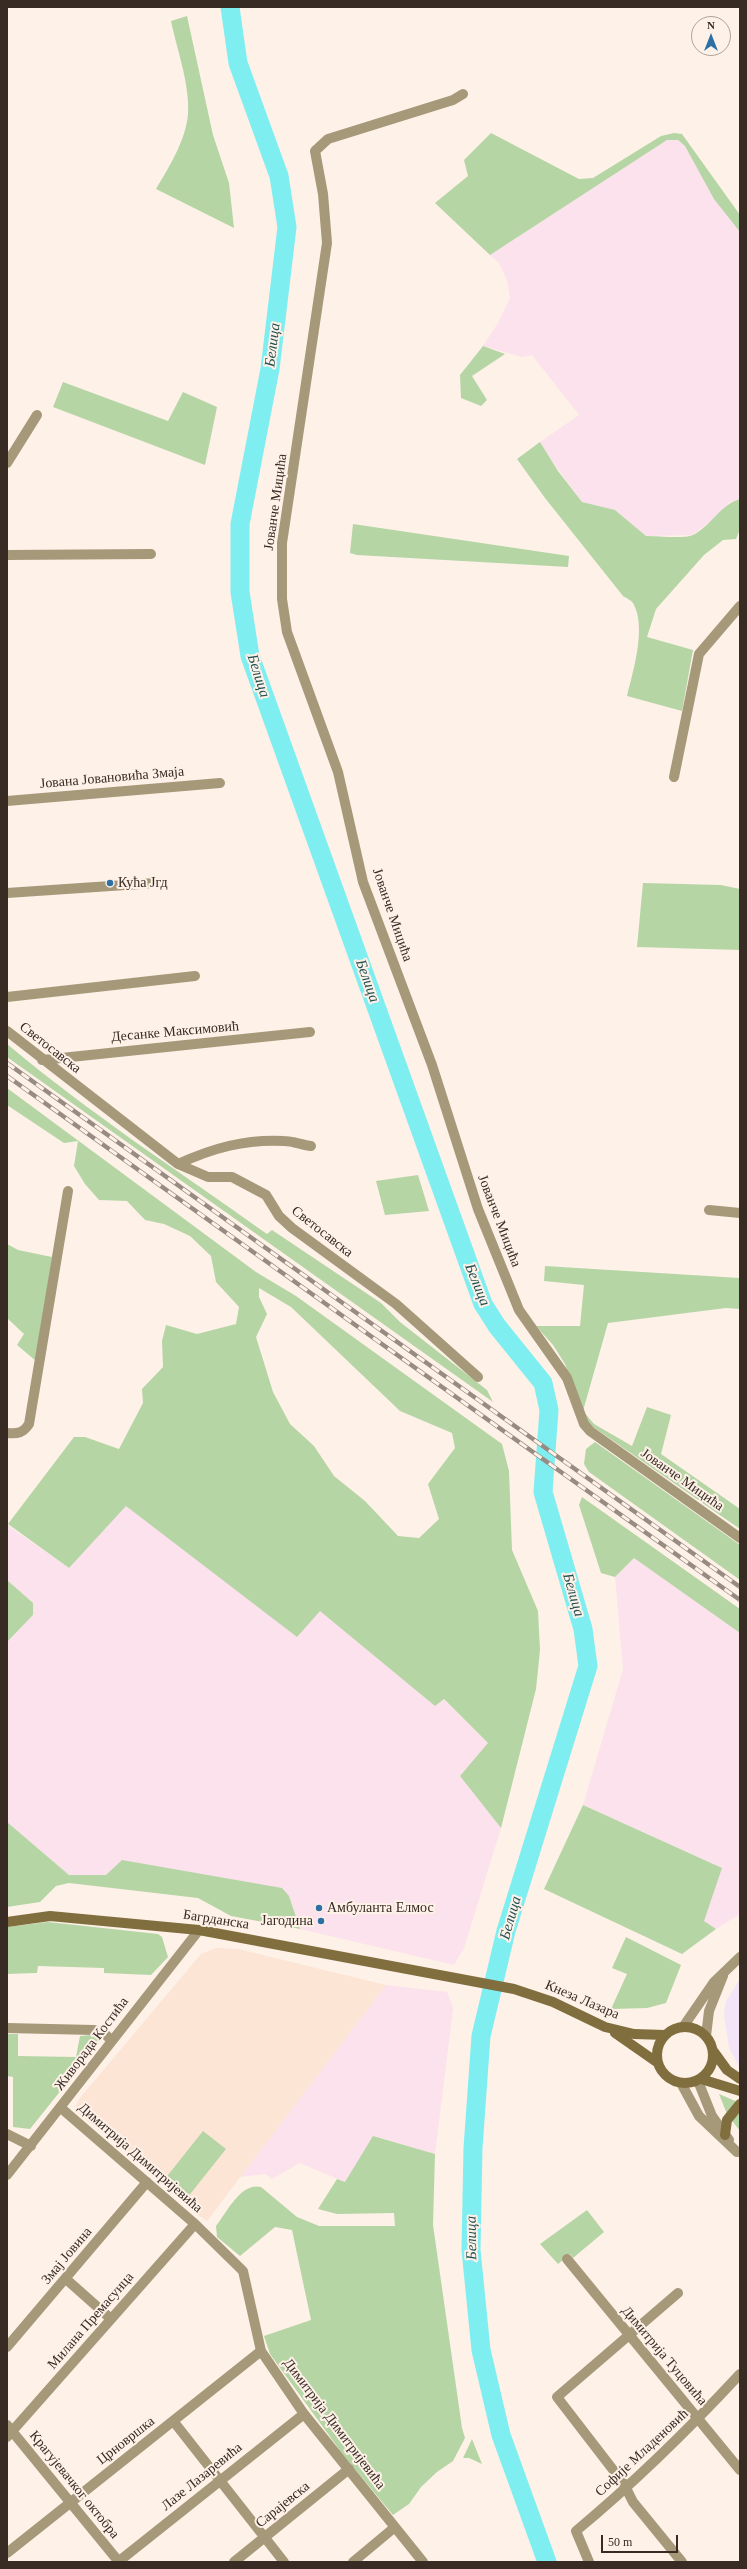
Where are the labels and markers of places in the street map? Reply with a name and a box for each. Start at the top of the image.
place label: Кућа Јгд [118,875,168,891]
marker: Кућа Јгд [105,878,115,888]
place label: Амбуланта Елмос [327,1900,434,1916]
marker: Амбуланта Елмос [314,1903,324,1913]
place label: Јагодина [261,1913,313,1929]
marker: Јагодина [316,1916,326,1926]

